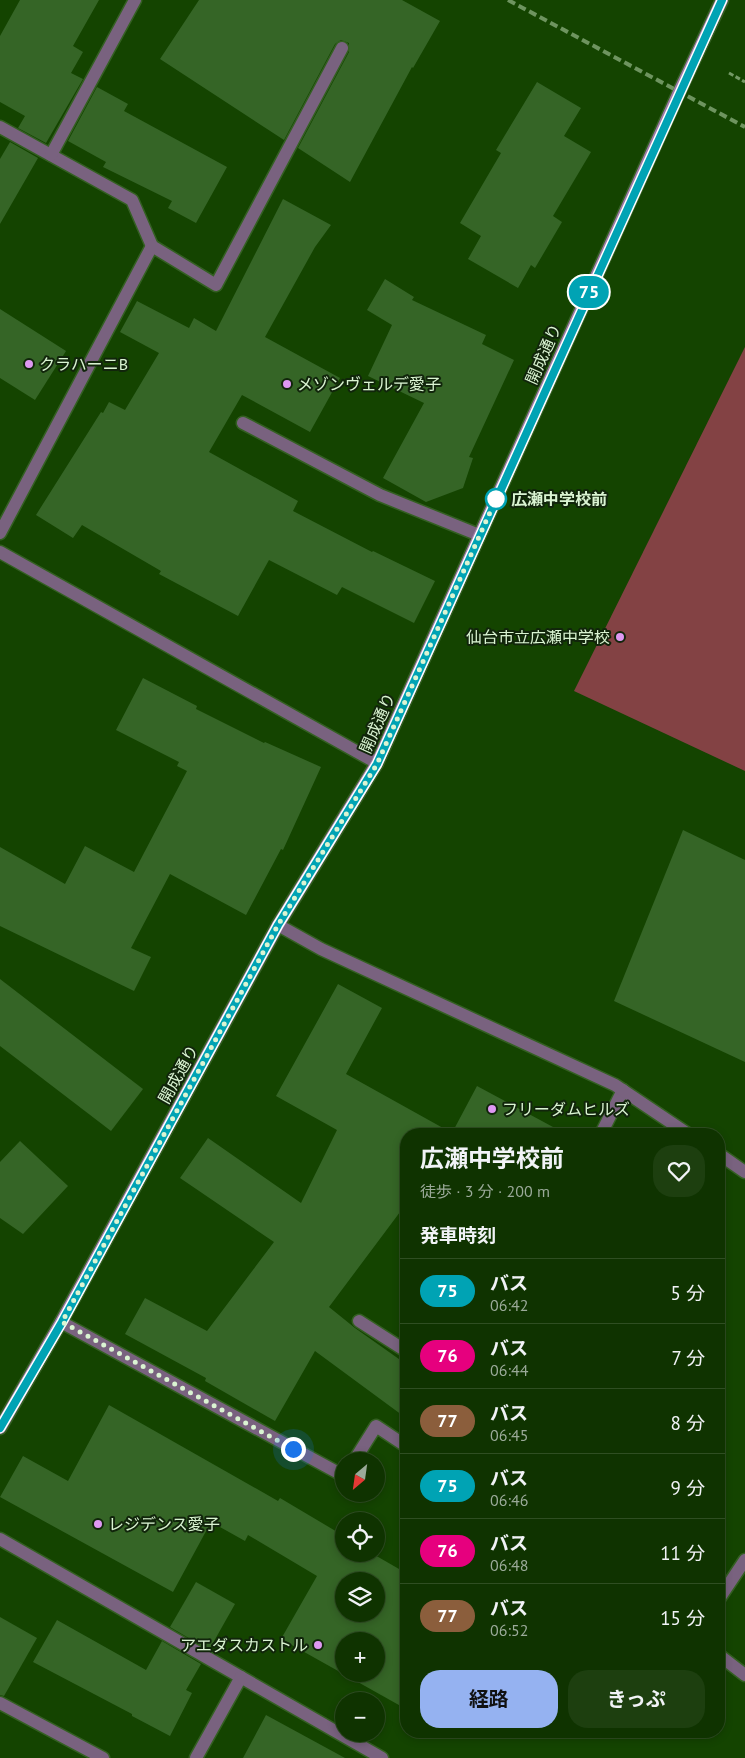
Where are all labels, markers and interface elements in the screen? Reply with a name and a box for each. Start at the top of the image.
line badge: 75 [566,276,612,308]
text: 75 [579,280,599,303]
street label: 開成通り [521,321,565,387]
place label: クラハーニB [39,354,128,374]
marker: クラハーニB [23,358,35,370]
place label: メゾンヴェルデ愛子 [297,374,441,394]
marker: メゾンヴェルデ愛子 [281,378,293,390]
marker: 広瀬中学校前 [485,488,507,510]
place label: 広瀬中学校前 [511,489,607,509]
place label: 仙台市立広瀬中学校 [466,627,610,647]
marker: 仙台市立広瀬中学校 [614,631,626,643]
street label: 開成通り [355,690,399,756]
street label: 開成通り [154,1041,202,1107]
place label: フリーダムヒルズ [502,1099,630,1119]
marker: フリーダムヒルズ [486,1103,498,1115]
text: 広瀬中学校前 [420,1143,564,1174]
button: heart [653,1145,705,1197]
text: 徒歩 · 3 分 · 200 m [420,1181,550,1201]
text: 発車時刻 [420,1223,496,1247]
text: バス [490,1271,528,1295]
text: 75 [437,1279,458,1302]
text: 5 分 [671,1281,705,1305]
text: 06:42 [490,1295,528,1315]
text: バス [490,1336,528,1360]
text: 76 [437,1344,458,1367]
text: 7 分 [672,1346,705,1370]
text: 06:44 [490,1360,528,1380]
text: バス [490,1401,528,1425]
text: 77 [437,1409,458,1432]
text: 8 分 [671,1411,705,1435]
text: 06:45 [490,1425,528,1445]
your location [281,1437,306,1462]
north arrow [335,1452,385,1502]
map controls [335,1452,385,1742]
text: バス [490,1466,528,1490]
text: 75 [437,1474,458,1497]
text: 9 分 [671,1476,705,1500]
text: 06:46 [490,1490,528,1510]
button: locate [335,1512,385,1562]
place label: レジデンス愛子 [108,1514,220,1534]
marker: レジデンス愛子 [92,1518,104,1530]
text: バス [490,1531,528,1555]
text: 76 [437,1539,458,1562]
text: 11 分 [660,1541,705,1565]
text: 06:48 [490,1555,528,1575]
button: layers [335,1572,385,1622]
text: バス [490,1596,528,1620]
text: 77 [437,1604,458,1627]
text: 15 分 [660,1606,705,1630]
text: 06:52 [490,1620,528,1640]
button: + [335,1632,385,1682]
place label: アエダスカストル [180,1635,308,1655]
marker: アエダスカストル [312,1639,324,1651]
button: 経路 [420,1670,558,1728]
button: きっぷ [568,1670,705,1728]
button: − [335,1692,385,1742]

